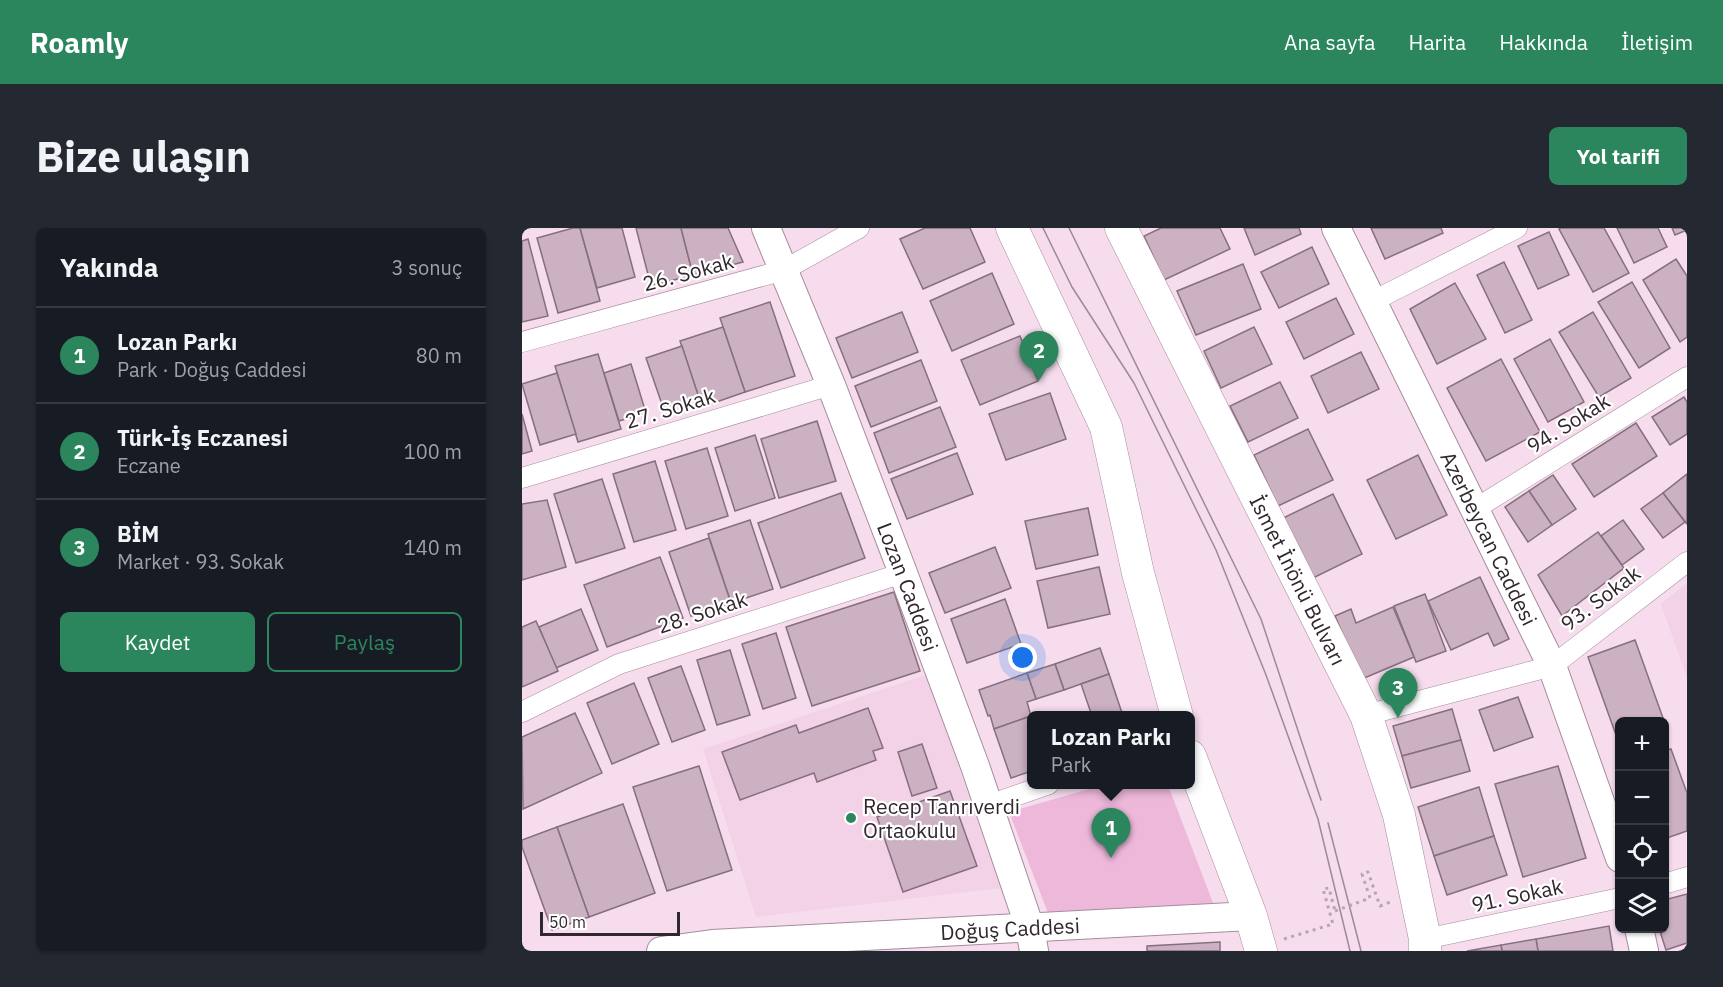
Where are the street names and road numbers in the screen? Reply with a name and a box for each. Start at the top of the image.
street label: 26. Sokak [639,246,737,298]
street label: 27. Sokak [621,381,719,435]
street label: 94. Sokak [1521,386,1615,460]
street label: Azerbeycan Caddesi [1434,447,1544,630]
street label: İsmet İnönü Bulvarı [1243,490,1353,670]
street label: Lozan Caddesi [871,519,945,655]
street label: 93. Sokak [1554,559,1646,637]
street label: 28. Sokak [653,584,751,640]
street label: 91. Sokak [1469,872,1565,918]
street label: Doğuş Caddesi [940,911,1081,946]

